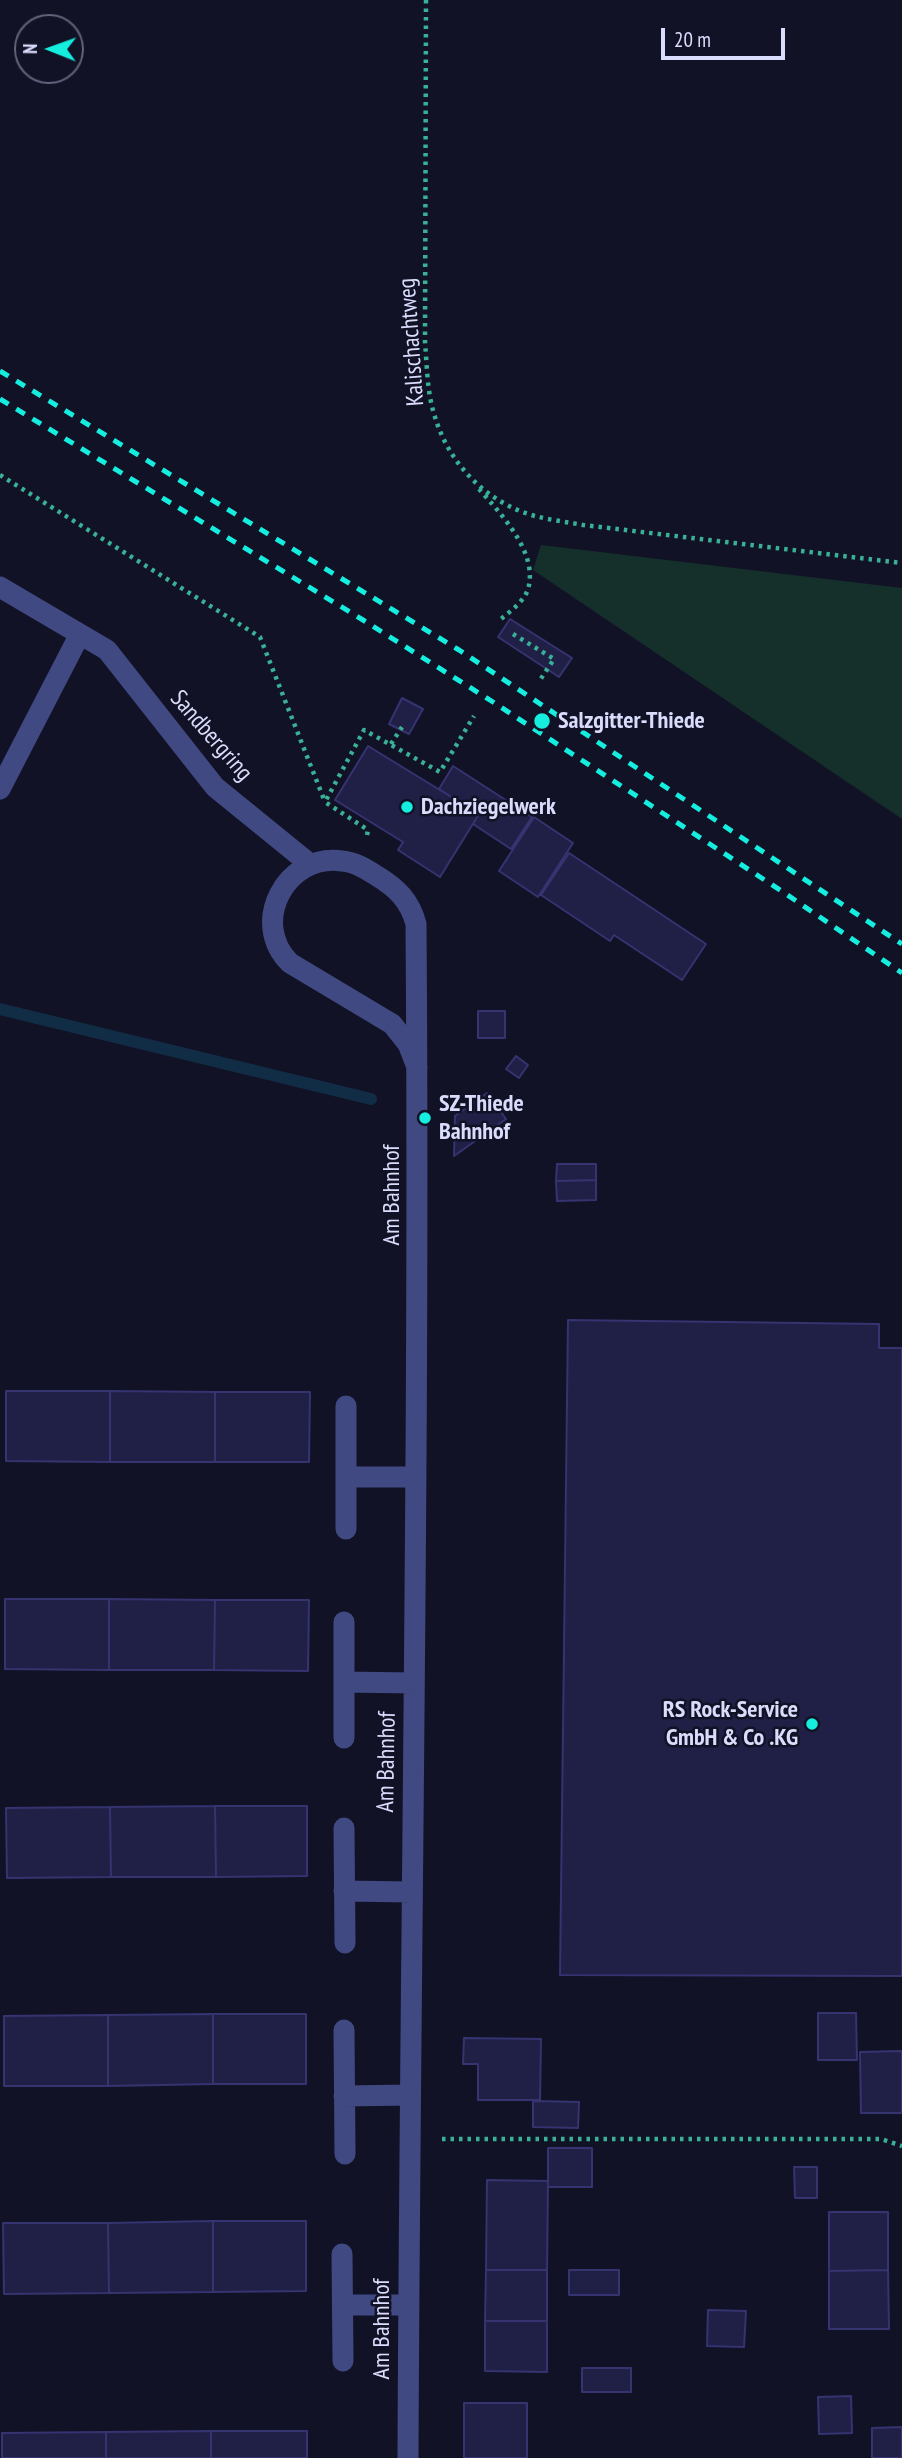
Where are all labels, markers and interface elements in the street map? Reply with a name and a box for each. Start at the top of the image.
north arrow [14,14,84,84]
scale bar [664,14,788,58]
text: 20 m [674,26,711,53]
text: N [18,43,42,54]
street label: Kalischachtweg [393,277,431,407]
street label: Sandbergring [164,685,258,787]
place label: Salzgitter-Thiede [558,707,705,735]
marker: Salzgitter-Thiede [532,711,552,731]
place label: Dachziegelwerk [421,793,556,821]
marker: Dachziegelwerk [399,799,415,815]
place label: SZ-Thiede Bahnhof [439,1090,524,1146]
marker: SZ-Thiede Bahnhof [417,1110,433,1126]
street label: Am Bahnhof [378,1145,406,1245]
place label: RS Rock-Service GmbH & Co .KG [663,1696,798,1752]
street label: Am Bahnhof [372,1711,402,1813]
marker: RS Rock-Service GmbH & Co .KG [804,1716,820,1732]
street label: Am Bahnhof [368,2279,396,2379]

